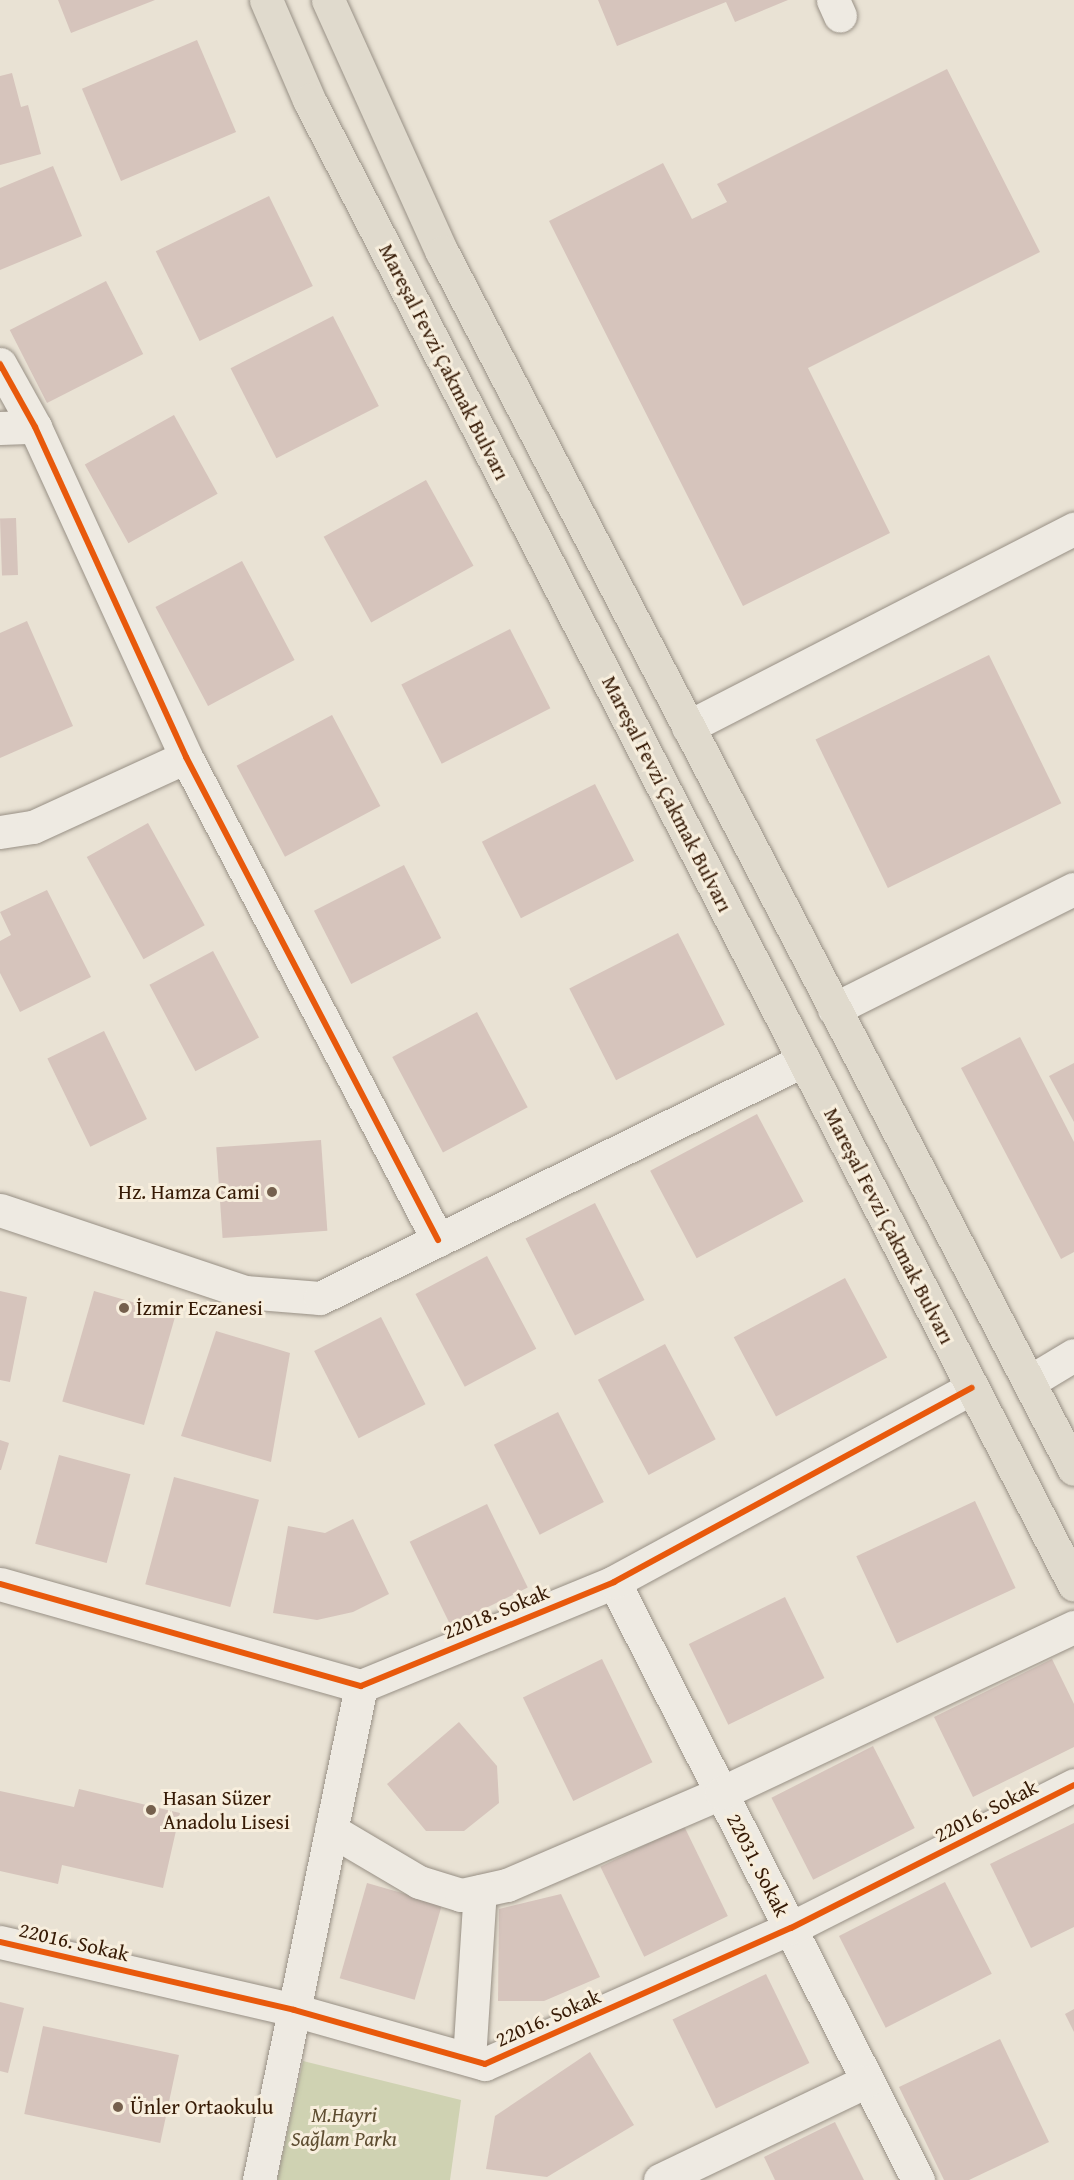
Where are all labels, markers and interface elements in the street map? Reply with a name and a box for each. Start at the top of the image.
street label: Mareşal Fevzi Çakmak Bulvarı [373,240,515,484]
street label: Mareşal Fevzi Çakmak Bulvarı [596,672,738,916]
street label: Mareşal Fevzi Çakmak Bulvarı [818,1104,960,1348]
place label: Hz. Hamza Cami [118,1179,260,1205]
marker: Hz. Hamza Cami [265,1185,279,1199]
place label: İzmir Eczanesi [136,1295,263,1321]
marker: İzmir Eczanesi [117,1301,131,1315]
street label: 22018. Sokak [439,1579,553,1645]
street label: 22016. Sokak [930,1774,1042,1848]
place label: Hasan Süzer Anadolu Lisesi [163,1785,290,1835]
marker: Hasan Süzer Anadolu Lisesi [144,1803,158,1817]
street label: 22031. Sokak [721,1809,795,1921]
street label: 22016. Sokak [16,1917,132,1967]
street label: 22016. Sokak [491,1984,605,2052]
place label: Ünler Ortaokulu [130,2094,273,2120]
marker: Ünler Ortaokulu [111,2100,125,2114]
park label: M.Hayri Sağlam Parkı [291,2102,397,2152]

